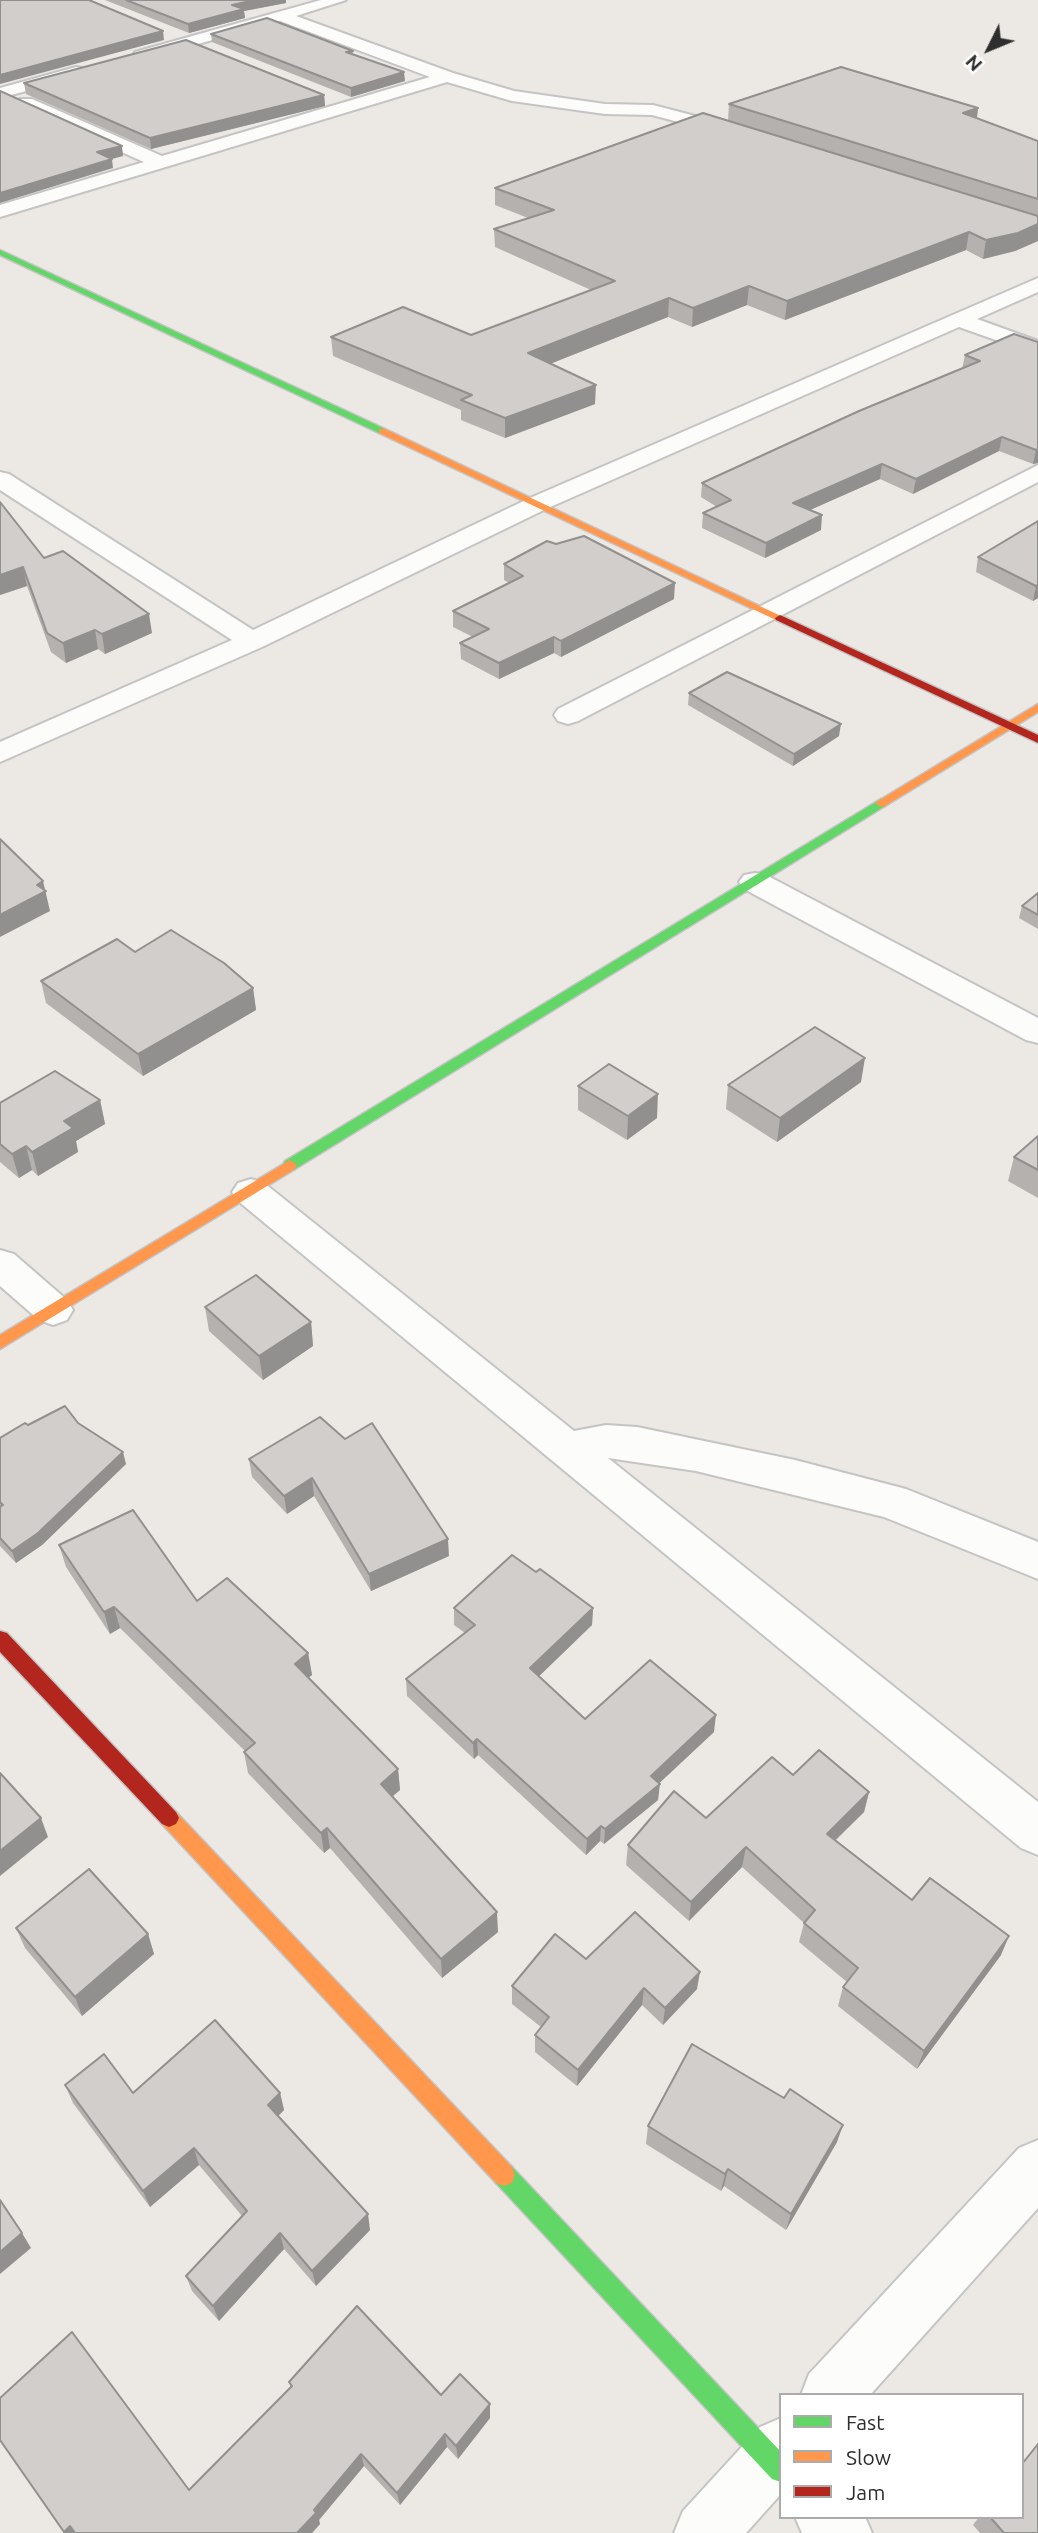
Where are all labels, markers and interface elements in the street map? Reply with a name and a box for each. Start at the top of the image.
north arrow [954,14,1024,84]
text: N [961,51,987,76]
legend [779,2393,1024,2519]
text: Fast [846,2410,884,2434]
text: Slow [846,2445,891,2469]
text: Jam [846,2480,885,2504]

